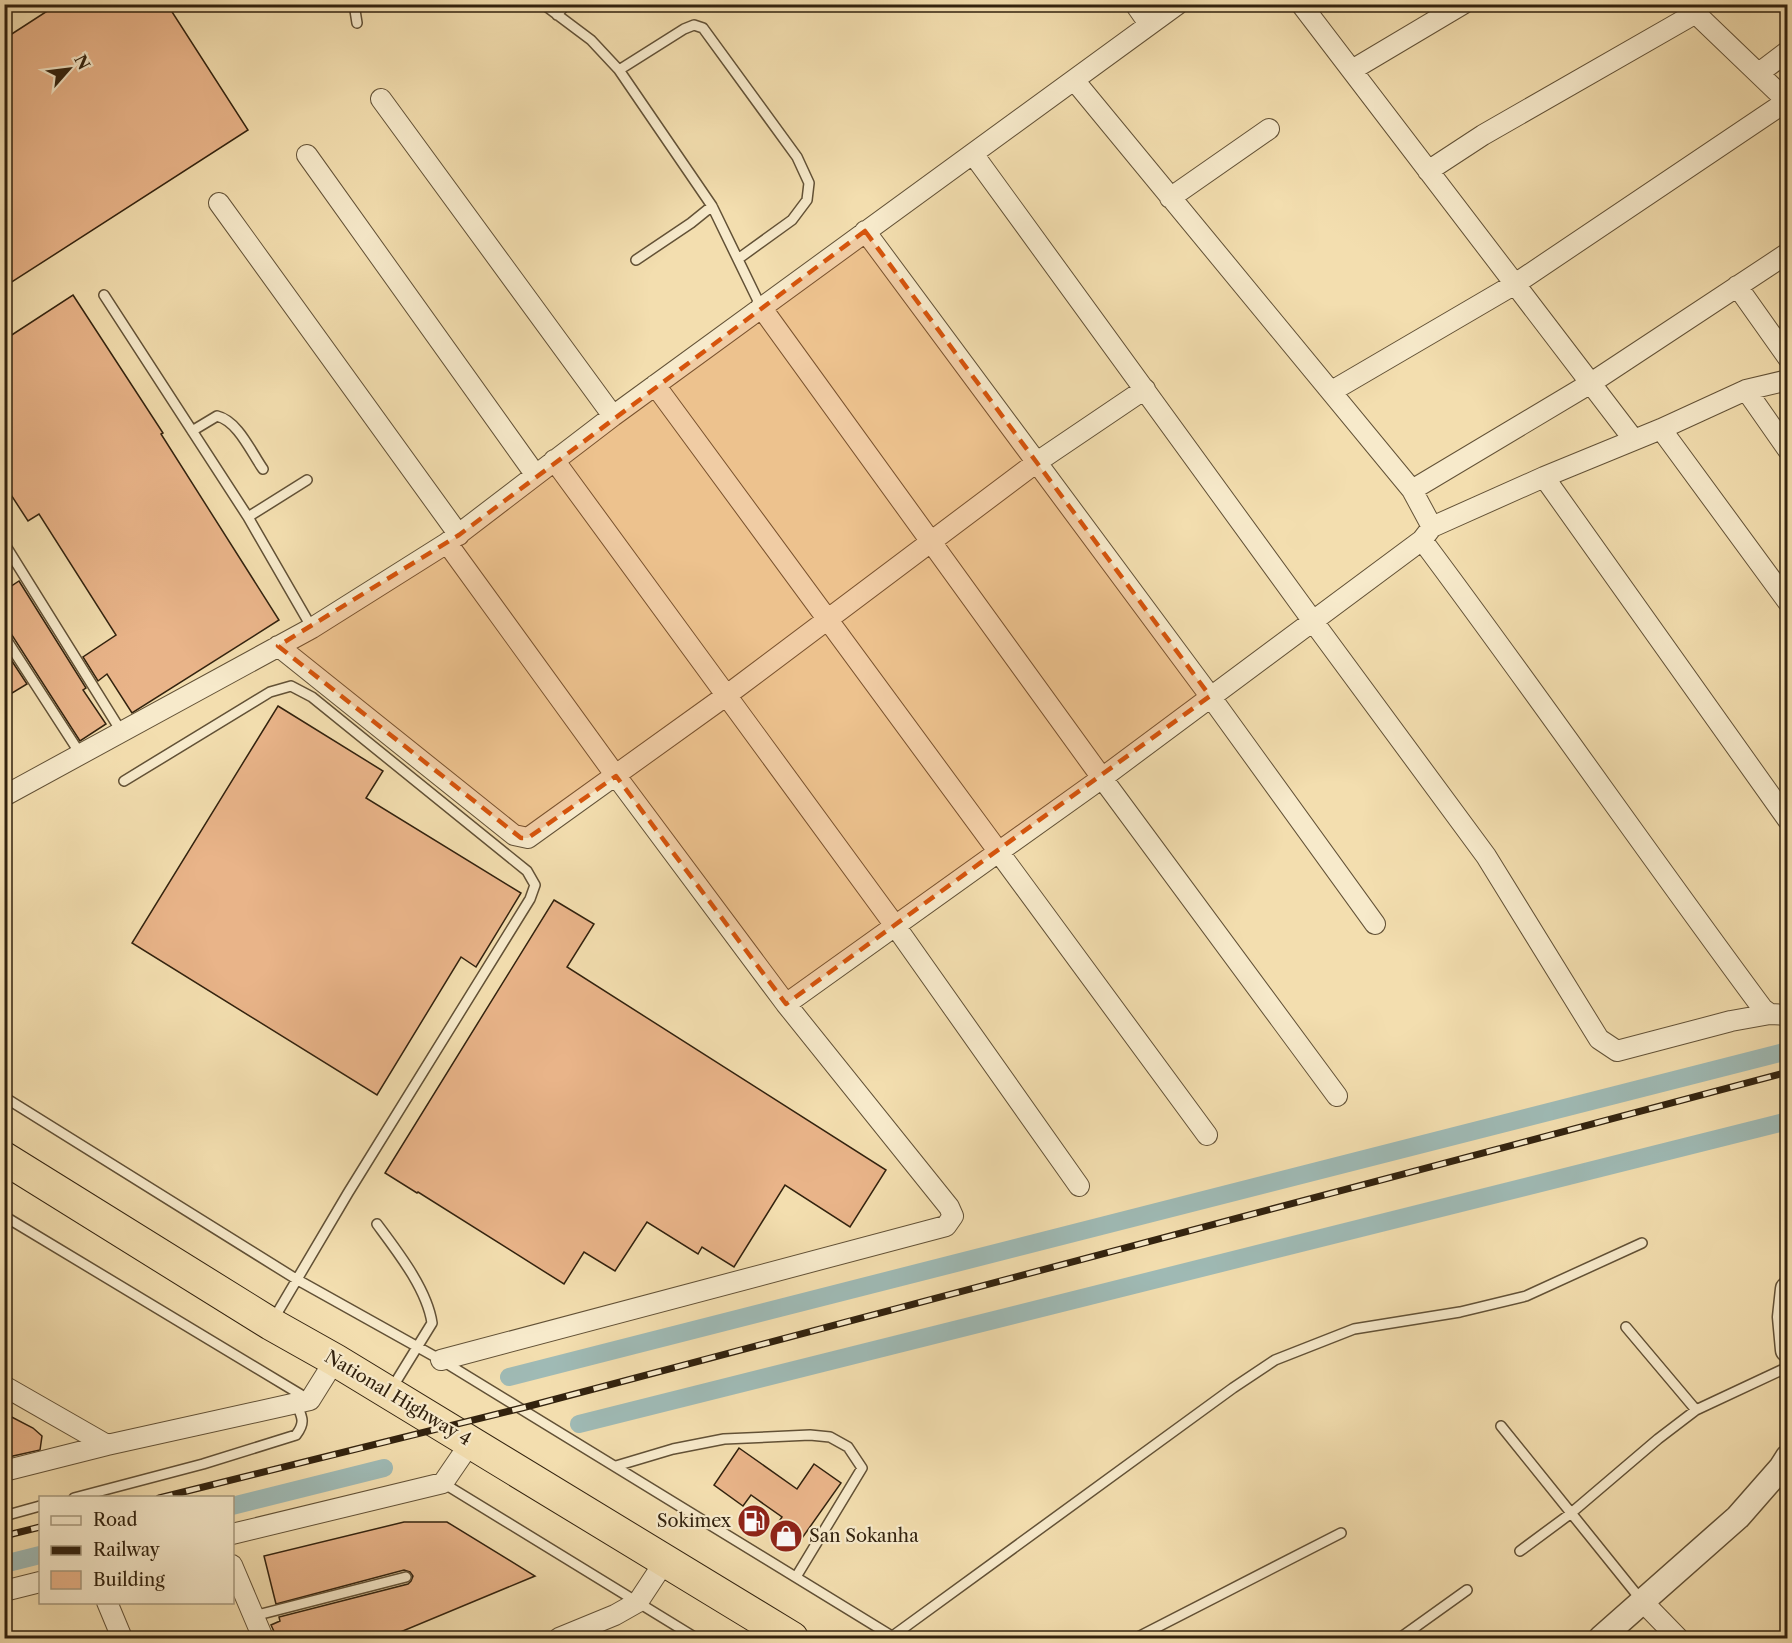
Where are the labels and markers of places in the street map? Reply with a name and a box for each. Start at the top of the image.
fuel station icon: Sokimex [736,1503,772,1539]
place label: Sokimex [657,1510,731,1532]
shop icon: San Sokanha [768,1518,804,1554]
place label: San Sokanha [809,1525,919,1547]

